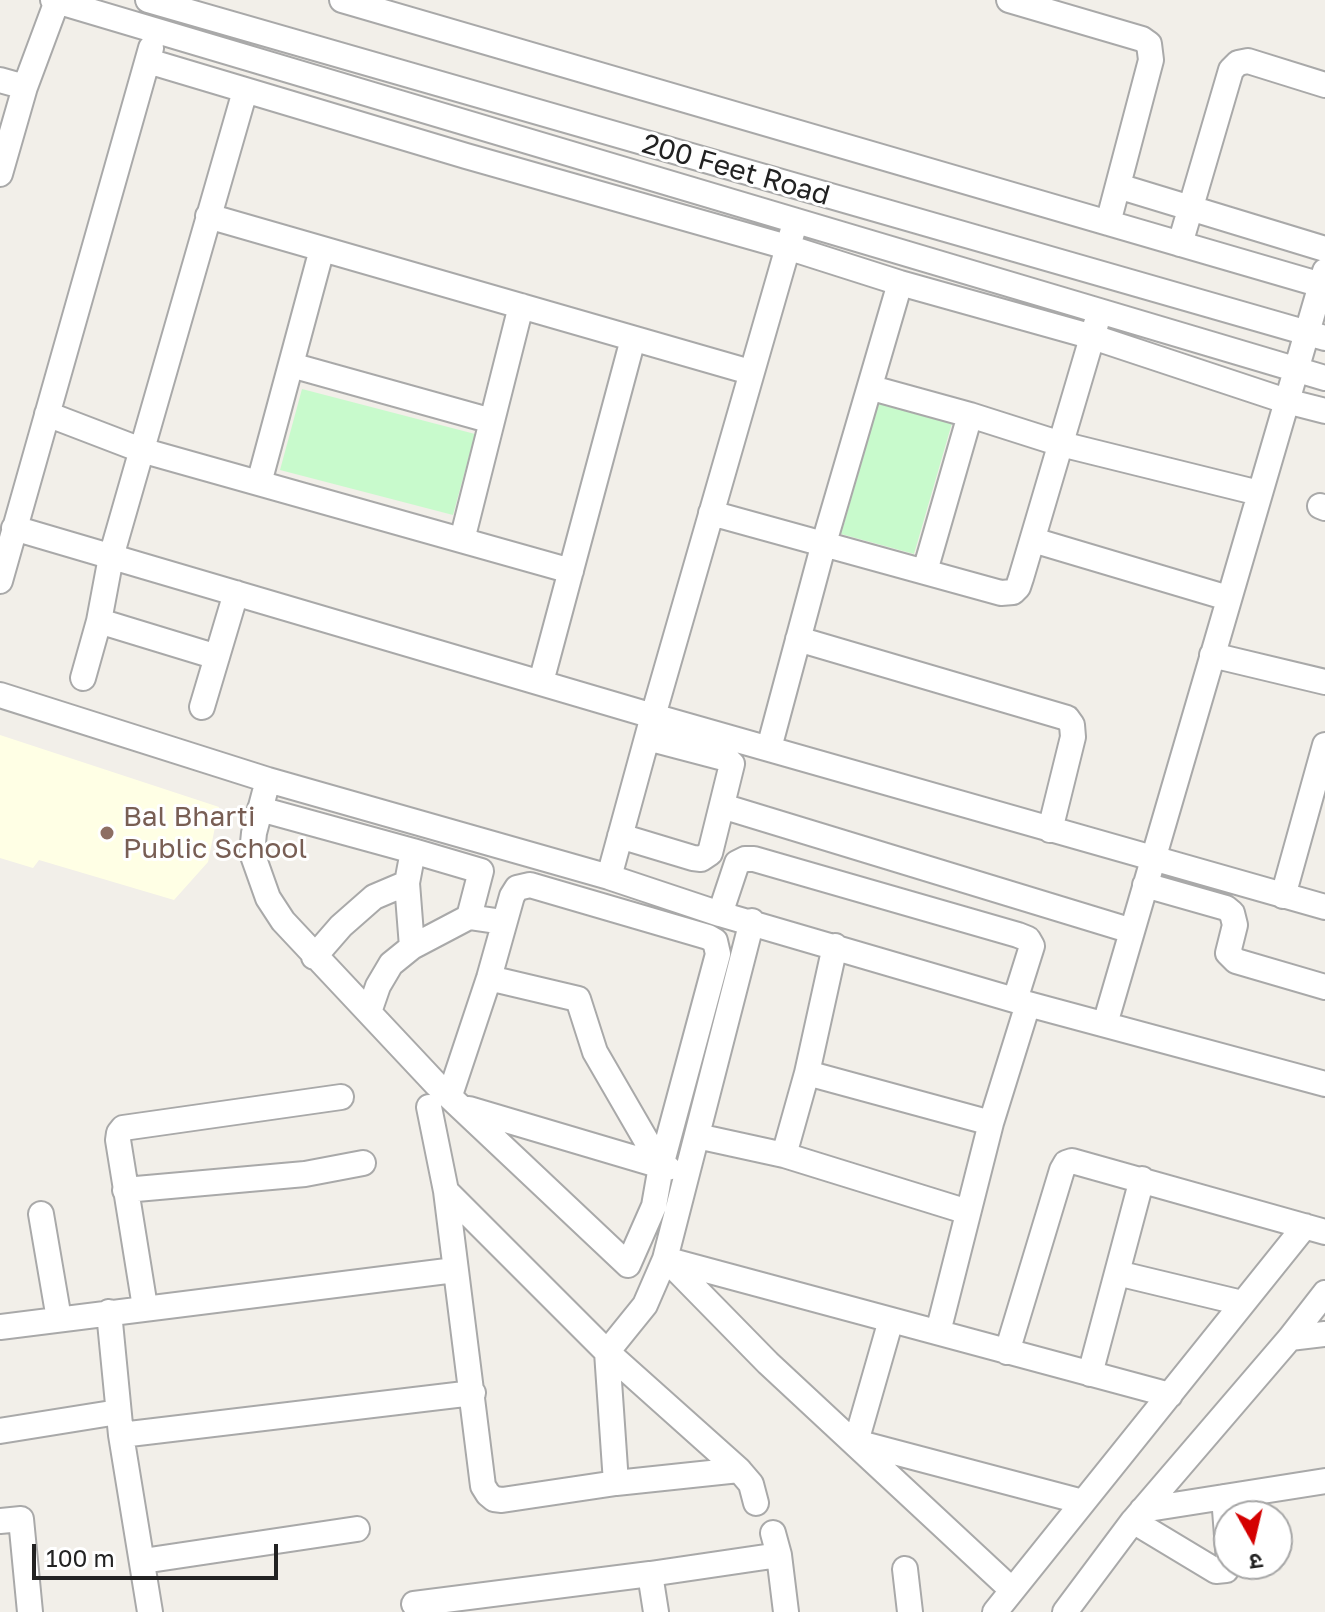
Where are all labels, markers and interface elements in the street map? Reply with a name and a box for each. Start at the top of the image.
street label: 200 Feet Road [638,127,834,213]
place label: Bal Bharti Public School [123,800,307,866]
marker: Bal Bharti Public School [98,824,116,842]
north arrow [1213,1500,1293,1580]
scale bar [36,1528,282,1578]
text: 100 m [46,1543,115,1572]
text: उ [1248,1548,1264,1577]

